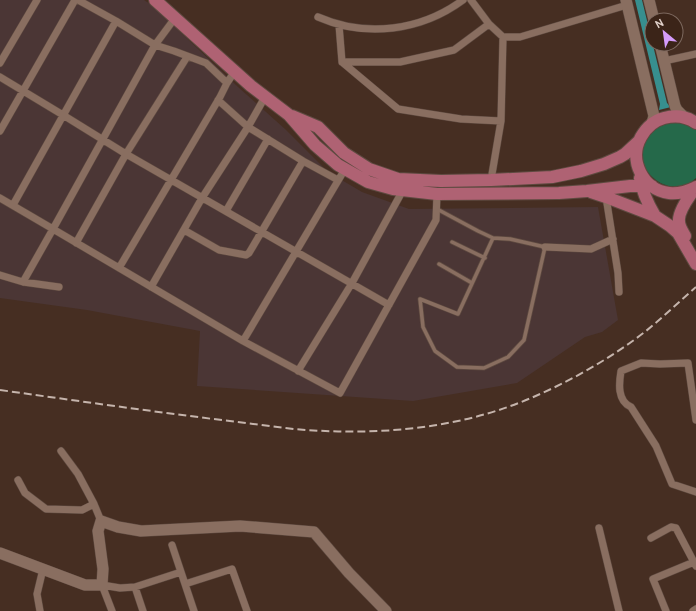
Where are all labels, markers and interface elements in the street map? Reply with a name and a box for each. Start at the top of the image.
north arrow [644,12,684,52]
text: N [653,16,666,32]

